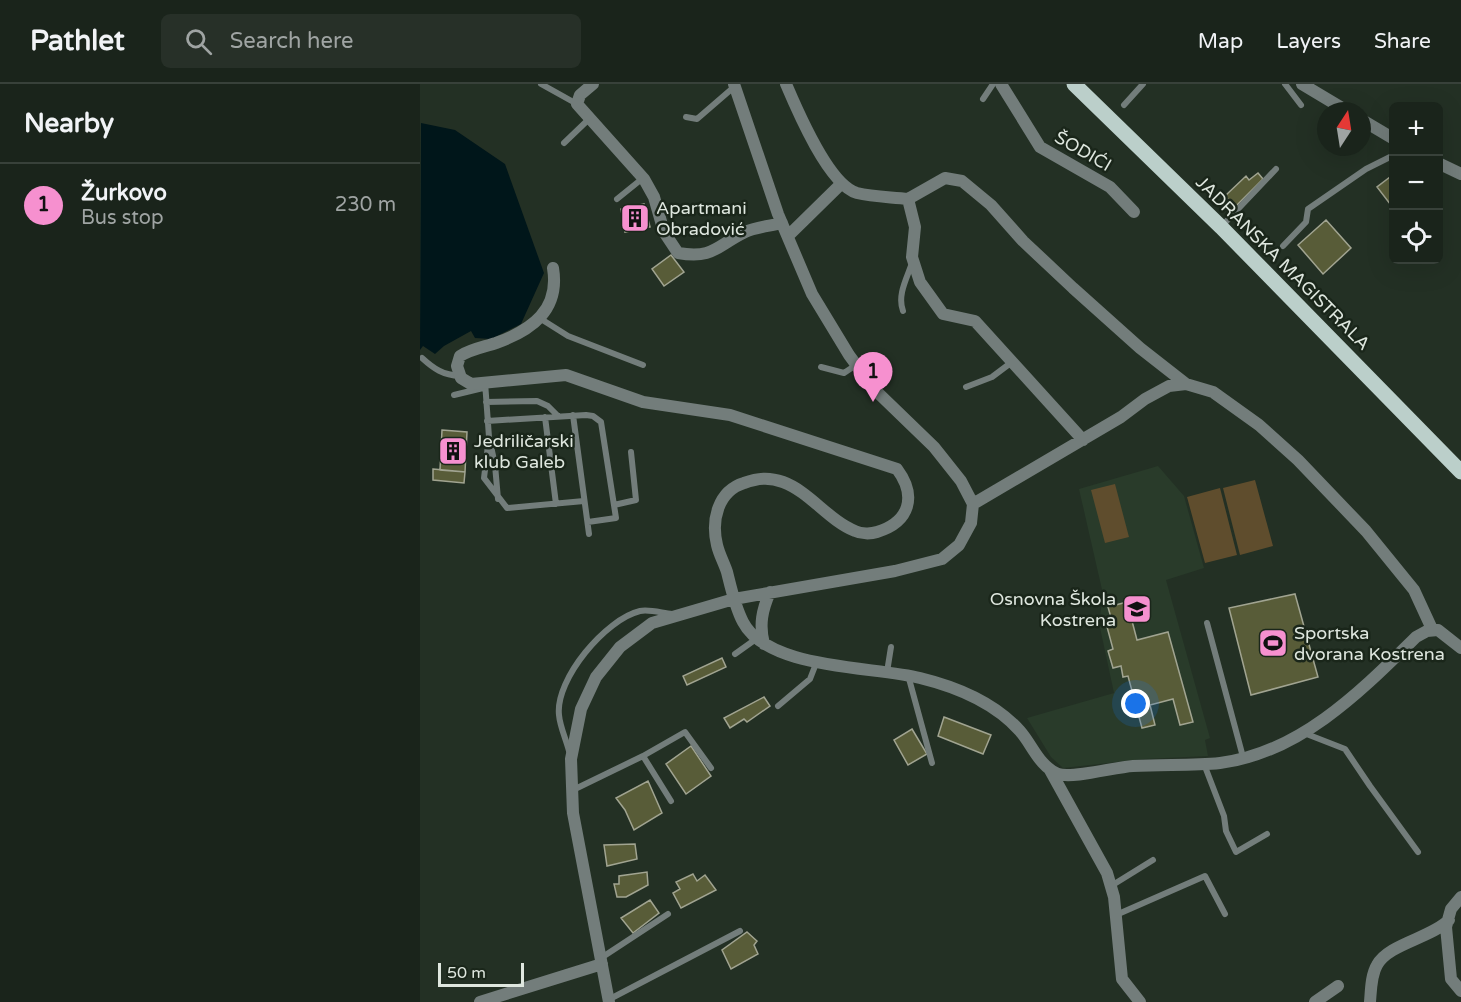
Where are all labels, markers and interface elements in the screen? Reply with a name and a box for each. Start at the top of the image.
search box [161,14,581,68]
text: Pathlet [30,24,125,58]
icon: search [182,25,215,58]
text: Search here [230,28,353,54]
text: Map [1198,29,1243,54]
text: Layers [1276,29,1341,54]
text: Share [1374,29,1431,54]
north arrow [1317,102,1371,156]
map controls [1389,102,1443,264]
button: + [1389,102,1443,156]
text: Nearby [24,108,114,139]
street label: ŠODIĆI [1051,126,1115,176]
button: − [1389,156,1443,210]
street label: JADRANSKA MAGISTRALA [1191,171,1375,355]
text: Žurkovo [81,180,167,206]
text: 1 [37,193,50,217]
text: 230 m [335,193,396,217]
place label: Apartmani Obradović [656,197,747,240]
building icon: Apartmani Obradović [619,202,651,234]
text: Bus stop [81,206,164,230]
button: locate [1389,210,1443,264]
pin: 1 [854,352,892,402]
place label: Jedriličarski klub Galeb [474,430,574,473]
building icon: Jedriličarski klub Galeb [437,435,469,467]
place label: Osnovna Škola Kostrena [990,588,1116,631]
school or university icon: Osnovna Škola Kostrena [1121,593,1153,625]
place label: Sportska dvorana Kostrena [1294,622,1445,665]
sports icon: Sportska dvorana Kostrena [1257,627,1289,659]
your location [1121,689,1150,718]
scale bar [438,960,524,988]
text: 50 m [447,963,486,983]

